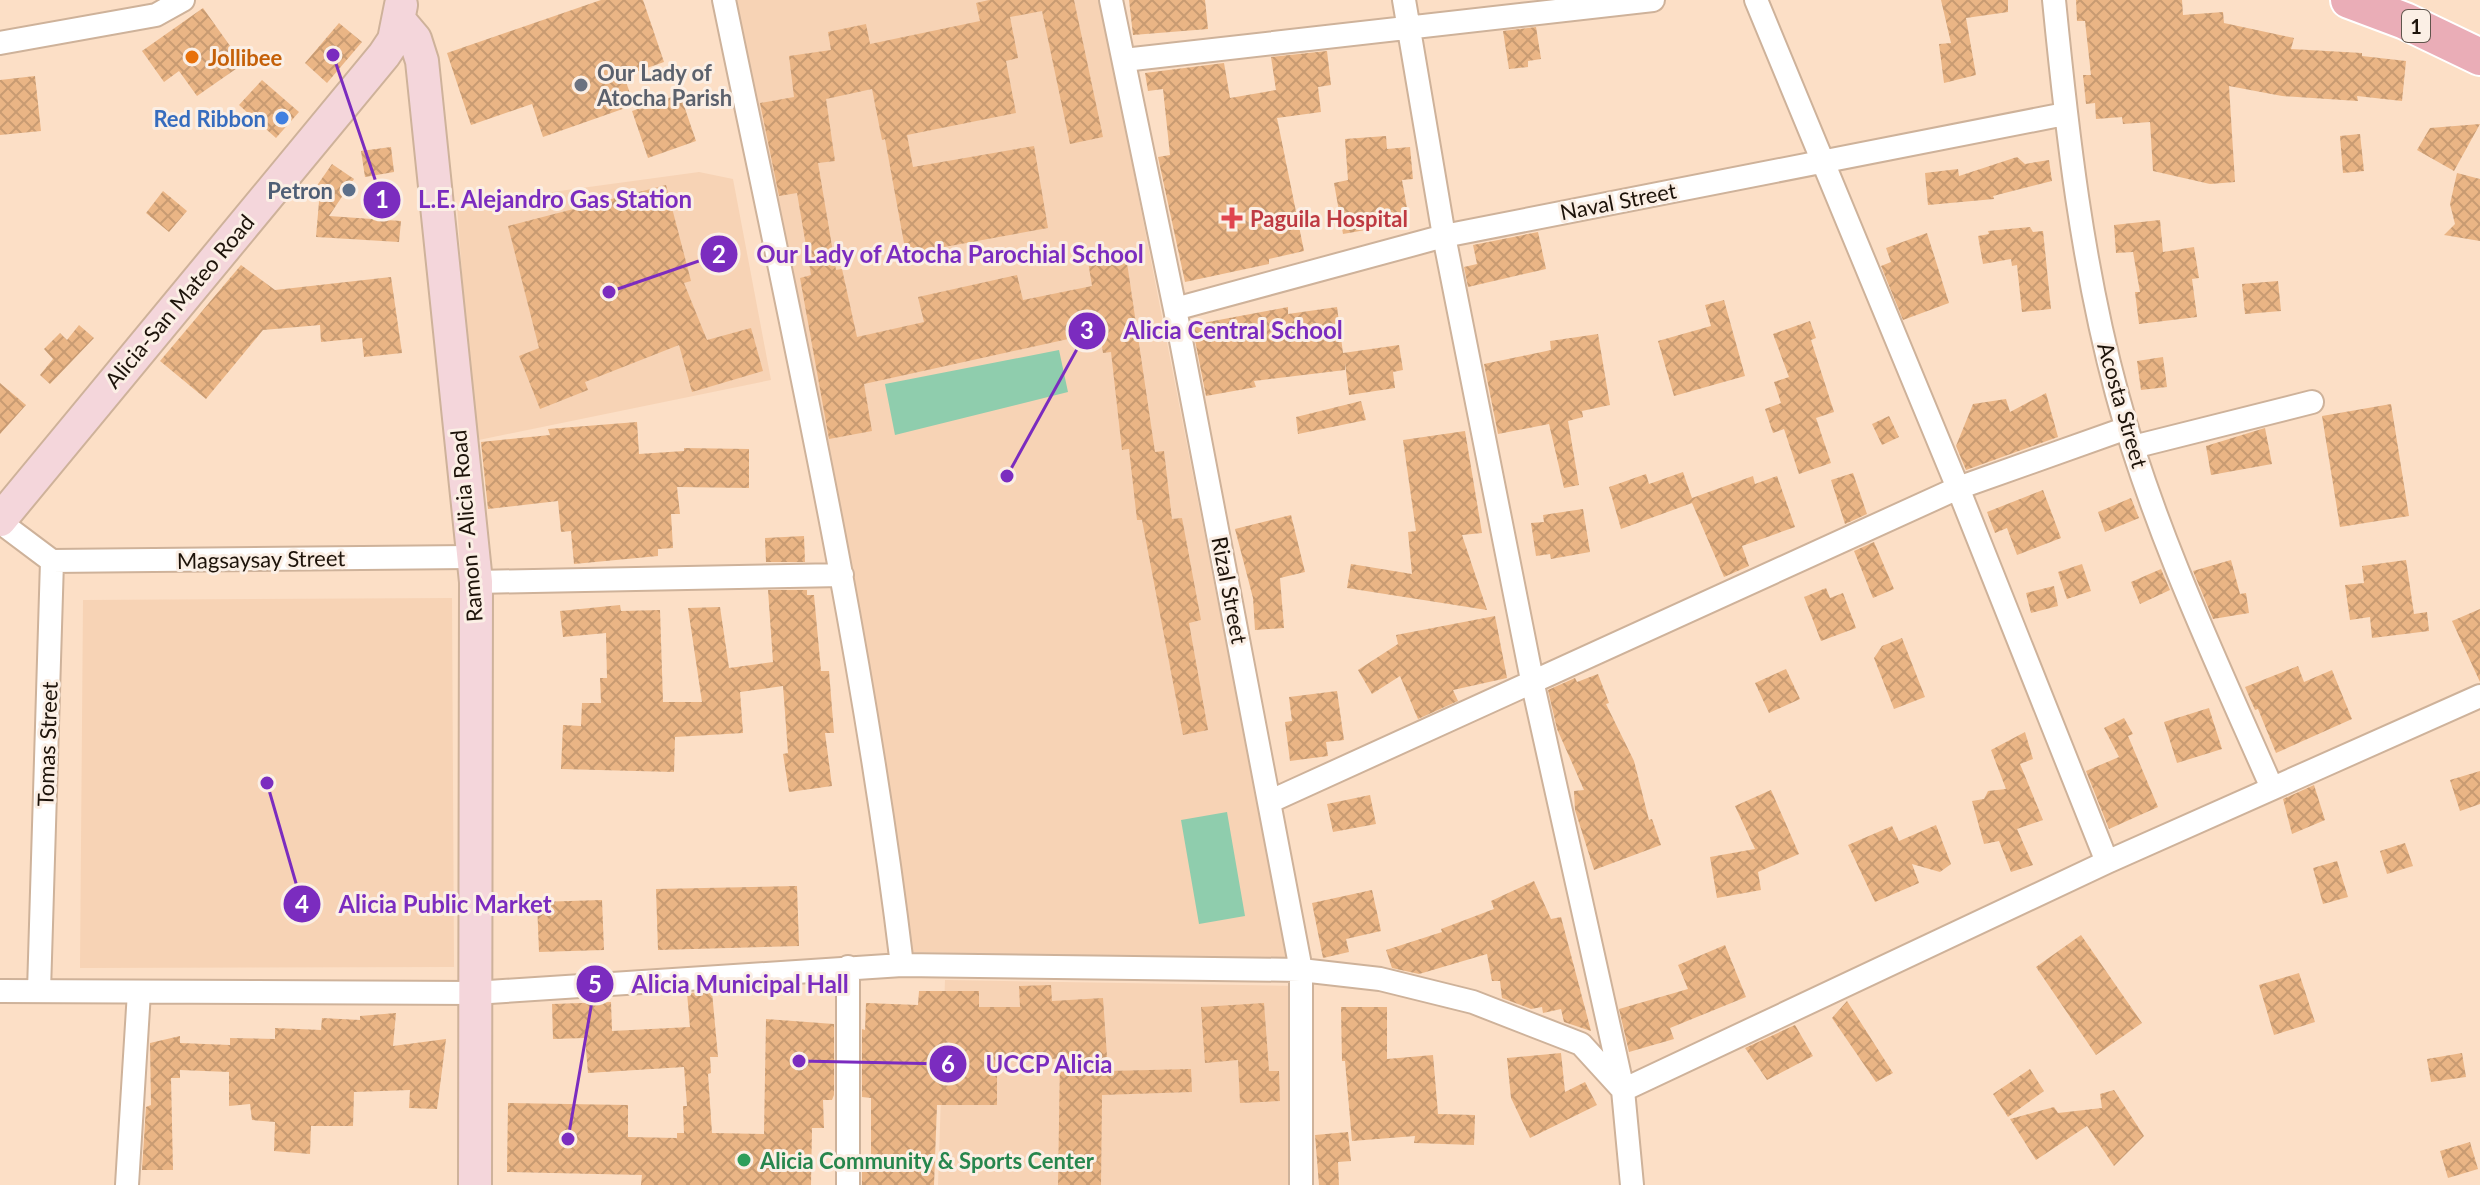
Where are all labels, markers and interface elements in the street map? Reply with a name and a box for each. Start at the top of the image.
road number: 1 [2402,10,2430,42]
place label: Jollibee [208,44,282,71]
marker: Jollibee [183,48,201,66]
place label: Our Lady of Atocha Parish [596,59,732,111]
marker: Our Lady of Atocha Parish [572,76,590,94]
place label: Red Ribbon [153,105,266,132]
marker: Red Ribbon [273,109,291,127]
callout: L.E. Alejandro Gas Station [362,176,708,224]
street label: Naval Street [1558,176,1679,226]
place label: Petron [267,177,333,204]
marker: Petron [340,181,358,199]
text: 1 [375,184,389,213]
text: L.E. Alejandro Gas Station [418,184,692,213]
place label: Paguila Hospital [1250,205,1408,232]
marker: Paguila Hospital [1221,207,1243,229]
street label: Alicia-San Mateo Road [99,209,259,393]
callout: Our Lady of Atocha Parochial School [699,230,1161,278]
text: 2 [712,239,726,268]
text: Our Lady of Atocha Parochial School [756,239,1144,268]
callout: Alicia Central School [1067,307,1359,355]
text: 3 [1080,315,1094,344]
text: Alicia Central School [1122,315,1343,344]
street label: Acosta Street [2092,339,2154,471]
street label: Ramon - Alicia Road [444,429,488,623]
street label: Rizal Street [1206,534,1254,646]
street label: Magsaysay Street [177,544,346,574]
street label: Tomas Street [31,681,63,807]
callout: Alicia Public Market [282,880,567,928]
text: 4 [295,889,309,918]
text: Alicia Public Market [337,889,552,918]
callout: Alicia Municipal Hall [575,960,865,1008]
text: 5 [588,969,602,998]
text: Alicia Municipal Hall [630,969,849,998]
callout: UCCP Alicia [928,1040,1129,1088]
text: 6 [941,1049,955,1078]
text: UCCP Alicia [986,1049,1112,1078]
place label: Alicia Community & Sports Center [759,1147,1095,1174]
marker: Alicia Community & Sports Center [735,1151,753,1169]

